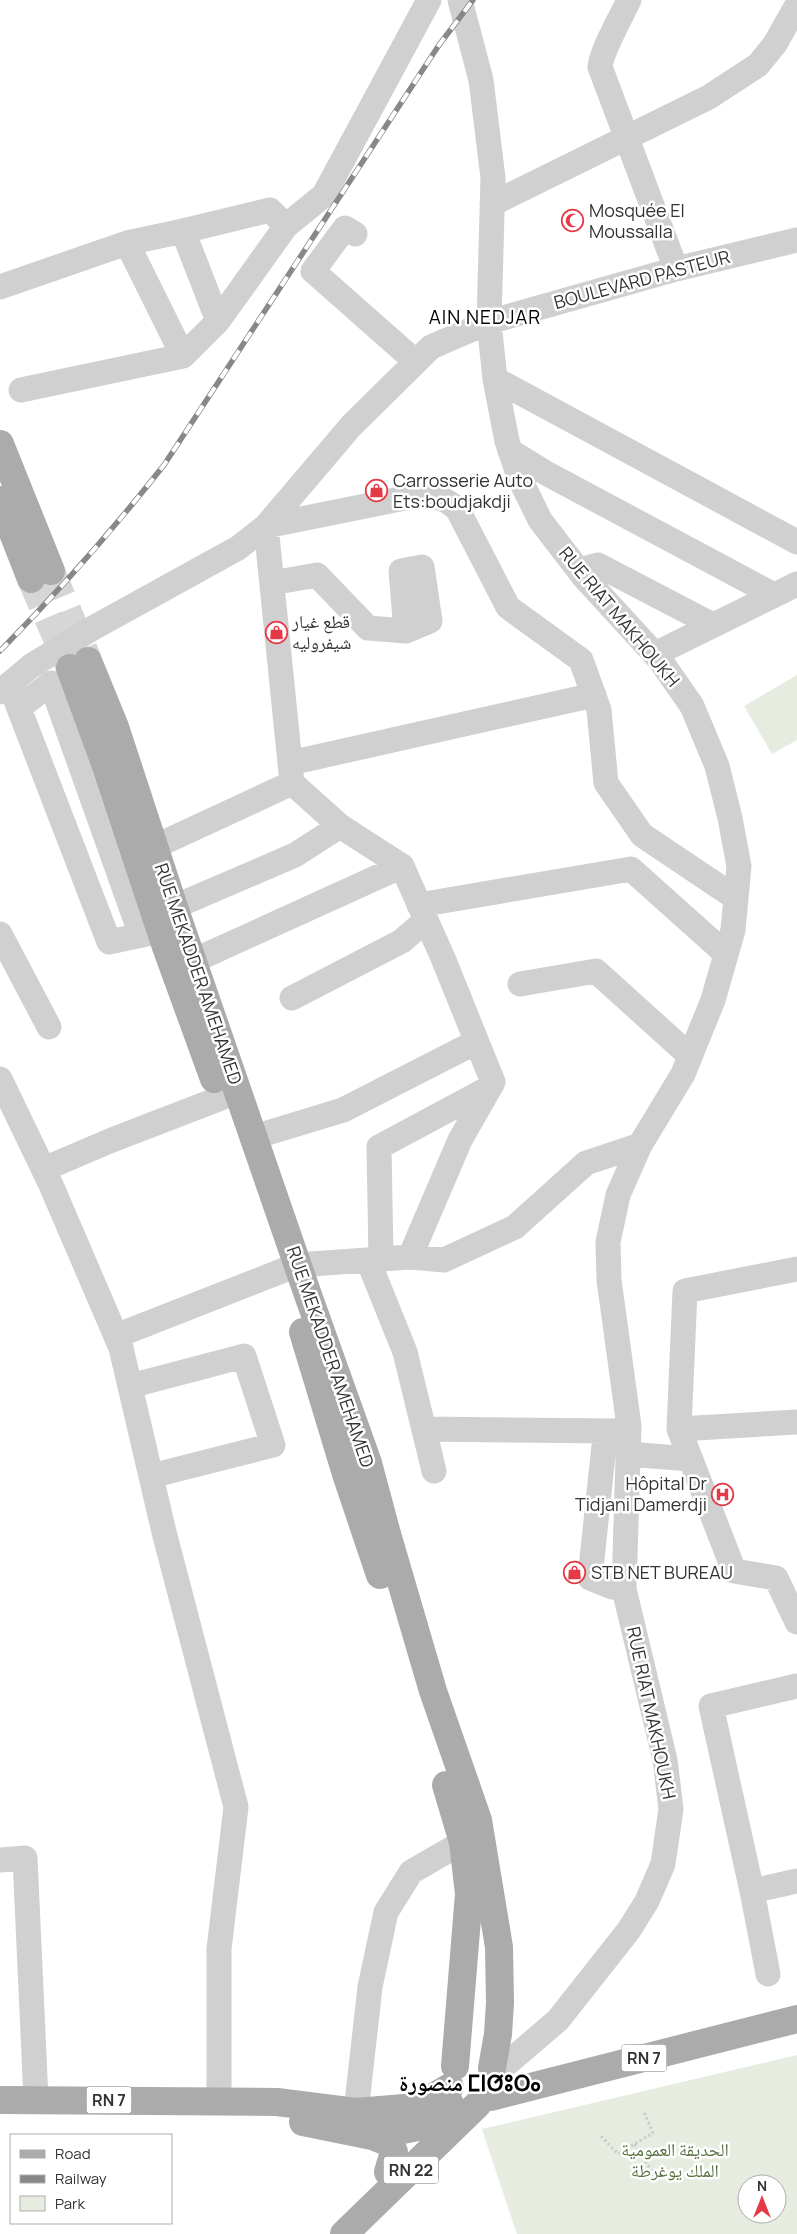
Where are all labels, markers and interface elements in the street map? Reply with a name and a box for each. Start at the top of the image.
place label: Mosquée El Moussalla [589,198,685,243]
mosque icon: Mosquée El Moussalla [561,209,585,233]
street label: BOULEVARD PASTEUR [551,244,732,314]
district label: AIN NEDJAR [429,304,541,330]
place label: Carrosserie Auto Ets:boudjakdji [393,468,533,513]
shop icon: Carrosserie Auto Ets:boudjakdji [365,479,389,503]
street label: RUE RIAT MAKHOUKH [554,541,685,691]
place label: قطع غيار شيفروليه [291,609,351,654]
shop icon: قطع غيار شيفروليه [264,620,288,644]
street label: RUE MEKADDER AMEHAMED [150,860,248,1088]
street label: RUE MEKADDER AMEHAMED [282,1243,380,1471]
place label: Hôpital Dr Tidjani Damerdji [575,1471,708,1516]
hospital icon: Hôpital Dr Tidjani Damerdji [711,1482,735,1506]
place label: STB NET BUREAU [591,1560,733,1584]
shop icon: STB NET BUREAU [563,1561,587,1585]
street label: RUE RIAT MAKHOUKH [622,1624,682,1801]
road number: RN 7 [622,2045,666,2072]
district label: منصورة ⵎⵏⵚⵓⵔⴰ [399,2068,541,2098]
road number: RN 7 [86,2086,132,2114]
legend [10,2134,172,2224]
park label: الحديقة العمومية الملك يوغرطة [621,2137,729,2182]
text: Road [55,2143,91,2164]
road number: RN 22 [384,2156,438,2184]
text: Railway [55,2168,107,2189]
north arrow [737,2174,787,2224]
text: N [757,2176,767,2195]
text: Park [55,2193,85,2214]

